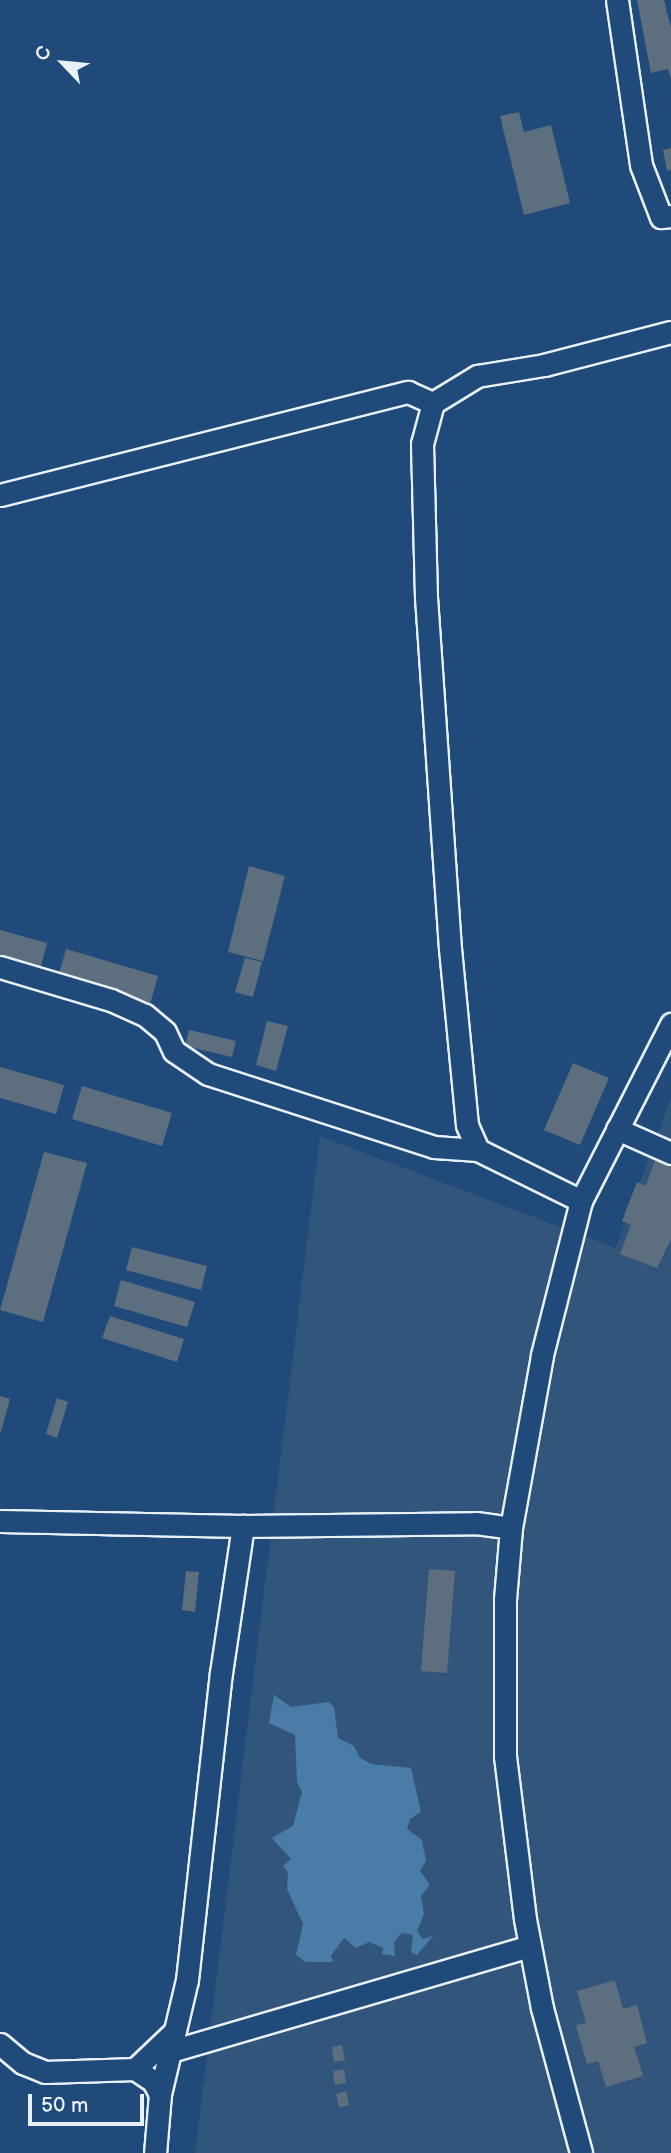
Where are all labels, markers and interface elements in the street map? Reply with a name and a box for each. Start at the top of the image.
north arrow [28,28,98,98]
text: С [30,43,57,65]
scale bar [32,2080,147,2124]
text: 50 m [41,2093,88,2118]

